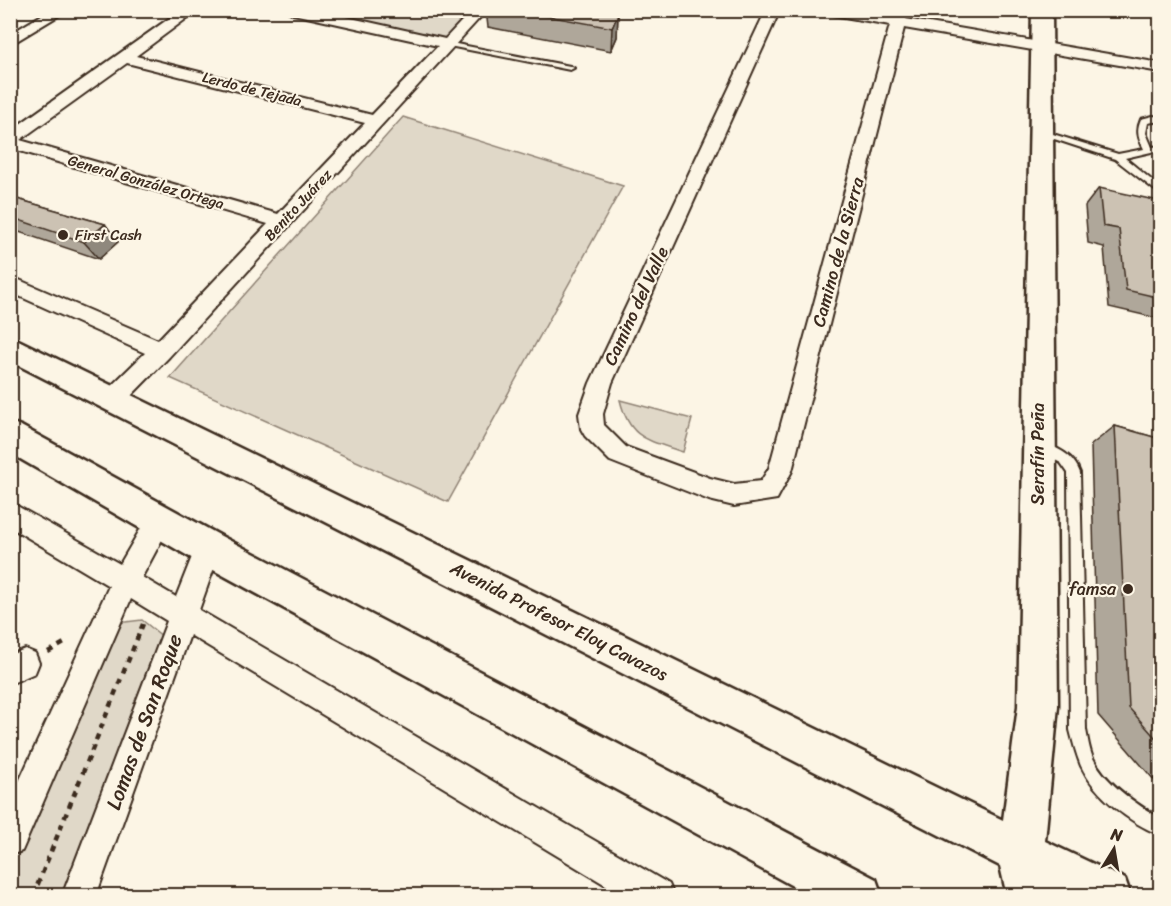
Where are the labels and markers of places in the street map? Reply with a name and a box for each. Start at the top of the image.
place label: First Cash [75,222,142,248]
marker: First Cash [56,228,70,242]
place label: famsa [1069,573,1117,605]
marker: famsa [1121,582,1135,596]

